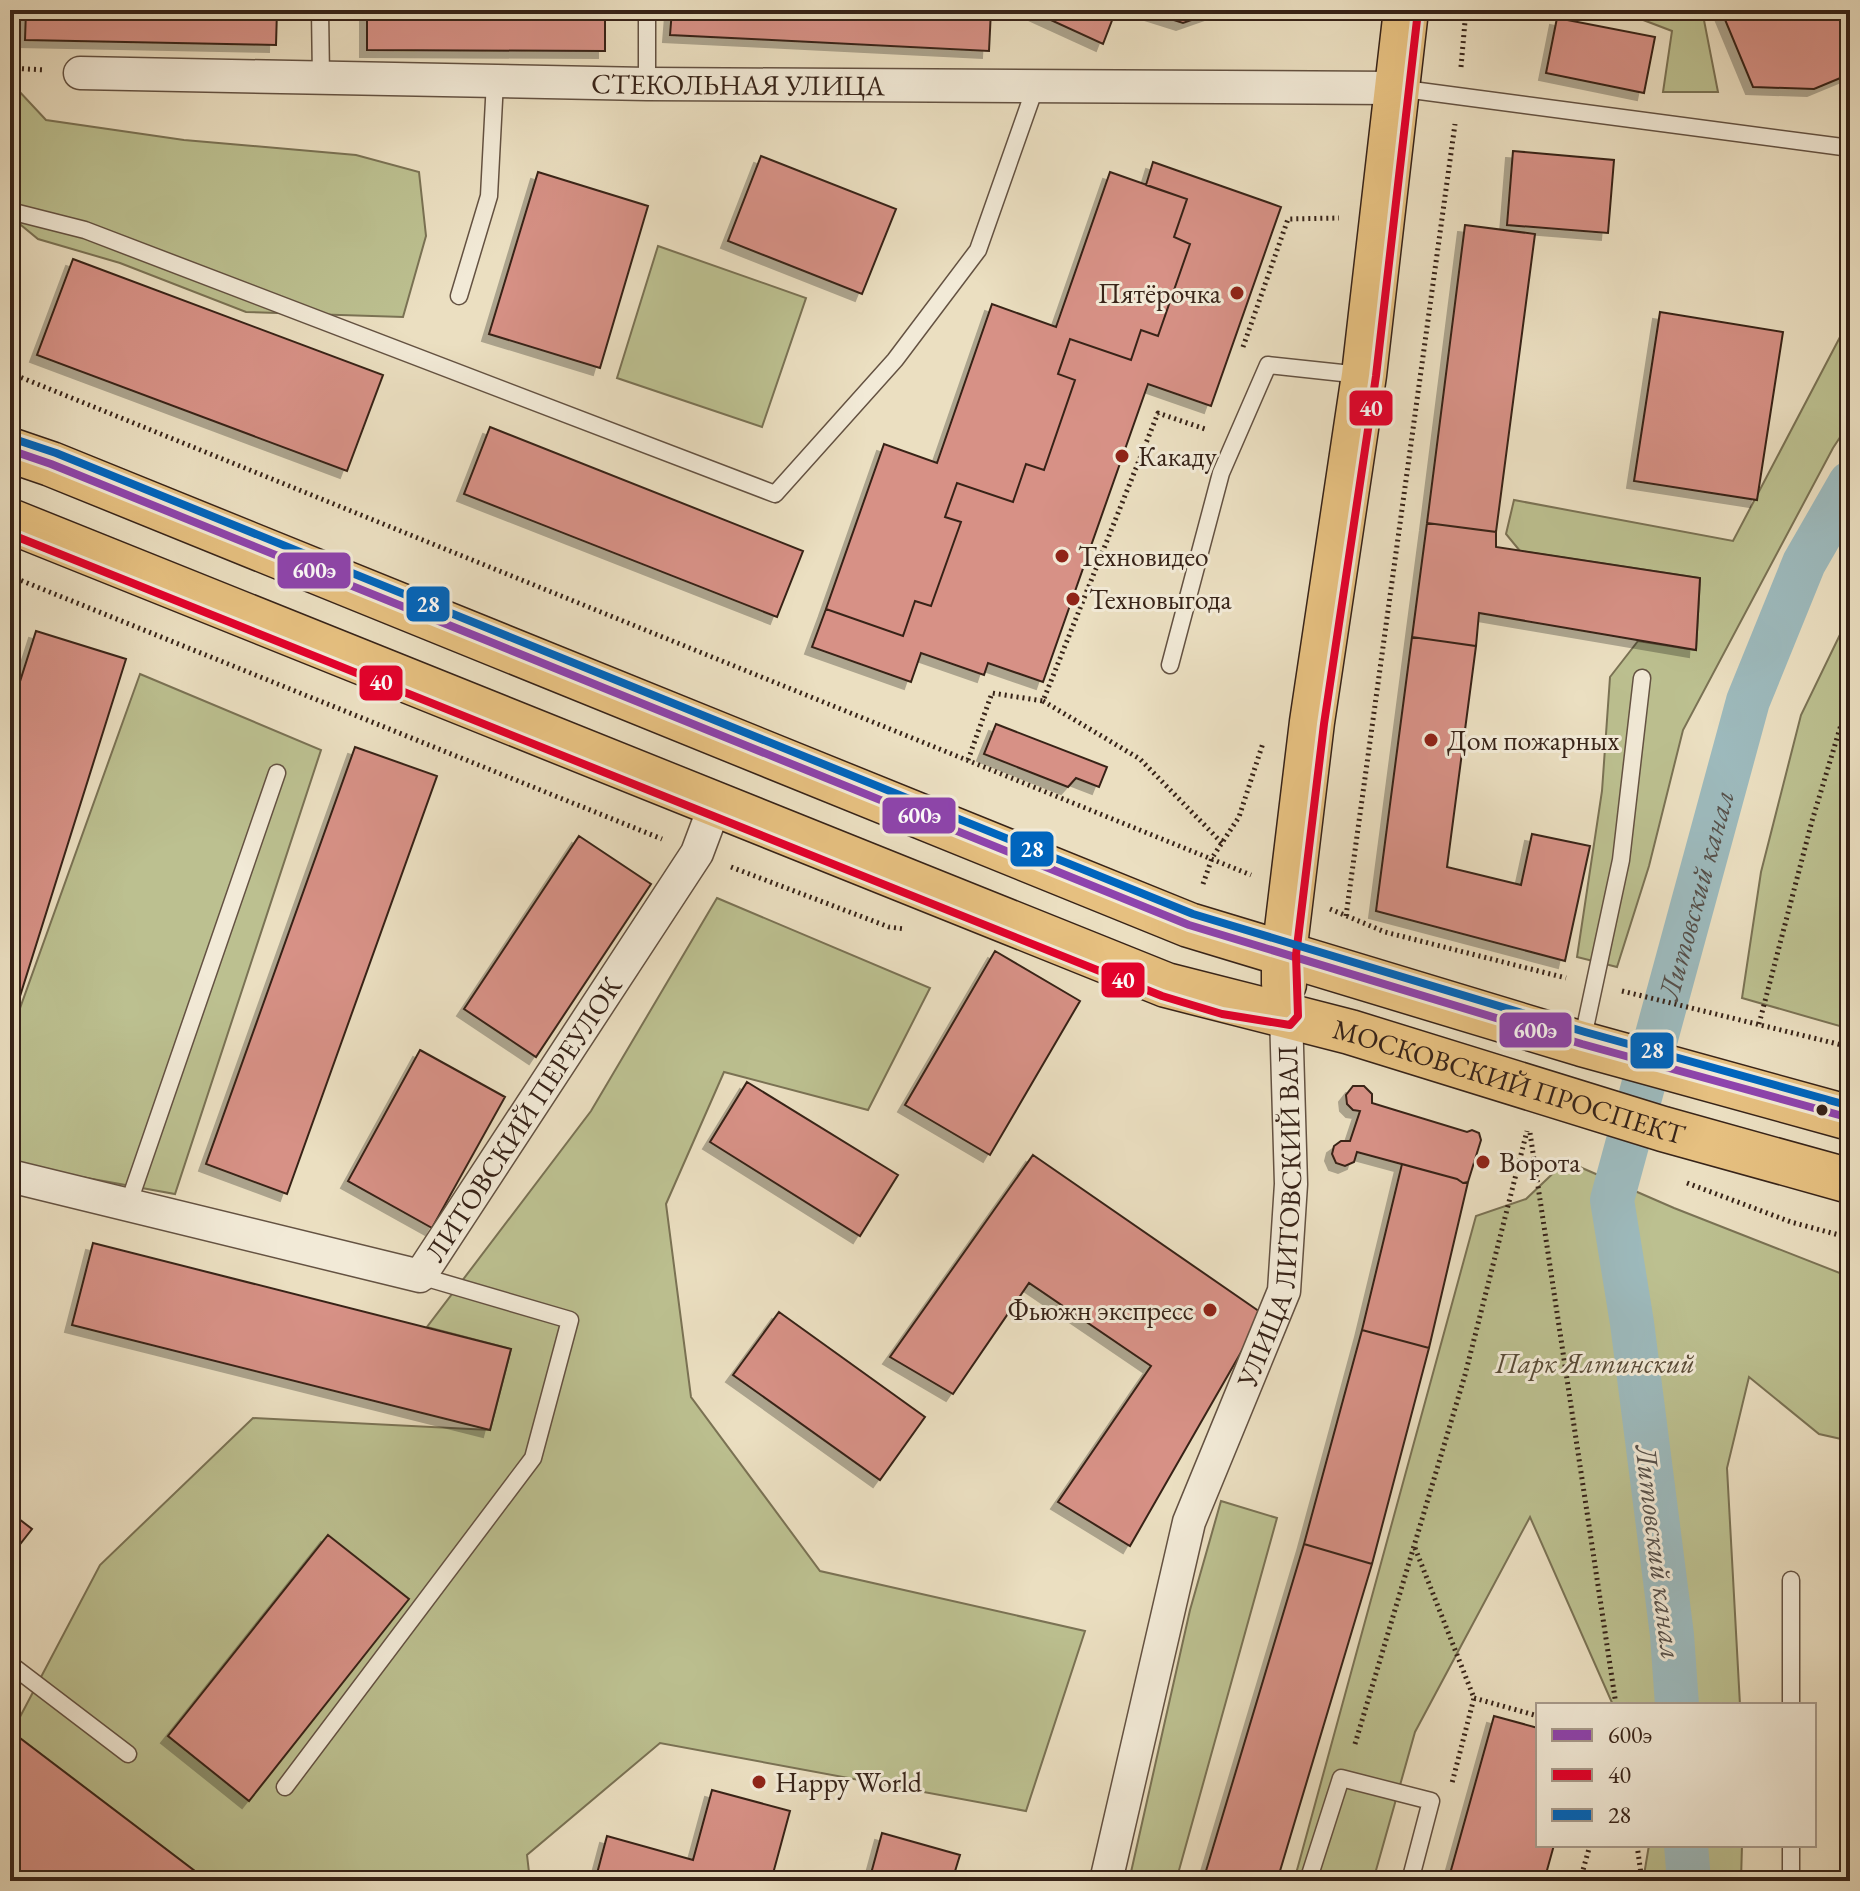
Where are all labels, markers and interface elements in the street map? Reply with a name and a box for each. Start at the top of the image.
street label: СТЕКОЛЬНАЯ УЛИЦА [591,65,885,103]
place label: Пятёрочка [1098,275,1222,311]
marker: Пятёрочка [1228,284,1246,302]
line badge: 40 [1348,389,1394,427]
text: 40 [1359,394,1383,423]
place label: Какаду [1138,438,1218,474]
marker: Какаду [1113,447,1131,465]
place label: Техновидео [1078,538,1209,574]
marker: Техновидео [1053,547,1071,565]
line badge: 600э [276,551,352,590]
text: 600э [292,556,336,585]
place label: Техновыгода [1089,581,1233,617]
line badge: 28 [405,585,451,623]
text: 28 [416,590,440,619]
marker: Техновыгода [1064,590,1082,608]
line badge: 40 [358,664,404,702]
text: 40 [369,668,393,697]
place label: Дом пожарных [1447,722,1619,758]
marker: Дом пожарных [1422,731,1440,749]
water label: Литовский канал [1648,785,1742,1006]
line badge: 600э [881,796,957,835]
text: 600э [897,801,941,830]
line badge: 28 [1009,830,1055,868]
text: 28 [1020,835,1044,864]
line badge: 40 [1100,961,1146,999]
text: 40 [1111,966,1135,995]
street label: ЛИТОВСКИЙ ПЕРЕУЛОК [417,969,630,1268]
street label: МОСКОВСКИЙ ПРОСПЕКТ [1329,1010,1689,1152]
line badge: 600э [1498,1011,1573,1049]
text: 600э [1513,1016,1557,1045]
line badge: 28 [1629,1031,1675,1070]
text: 28 [1640,1036,1664,1065]
street label: УЛИЦА ЛИТОВСКИЙ ВАЛ [1228,1045,1309,1393]
unlabelled marker [1814,1102,1830,1118]
place label: Ворота [1499,1144,1581,1180]
marker: Ворота [1474,1153,1492,1171]
place label: Фьюжн экспресс [1007,1292,1194,1328]
marker: Фьюжн экспресс [1201,1301,1219,1319]
park label: Парк Ялтинский [1494,1345,1695,1381]
water label: Литовский канал [1626,1441,1691,1661]
legend [1536,1703,1816,1847]
text: 600э [1608,1719,1652,1750]
text: 40 [1608,1759,1631,1790]
place label: Happy World [775,1764,923,1800]
marker: Happy World [750,1773,768,1791]
text: 28 [1608,1799,1631,1830]

